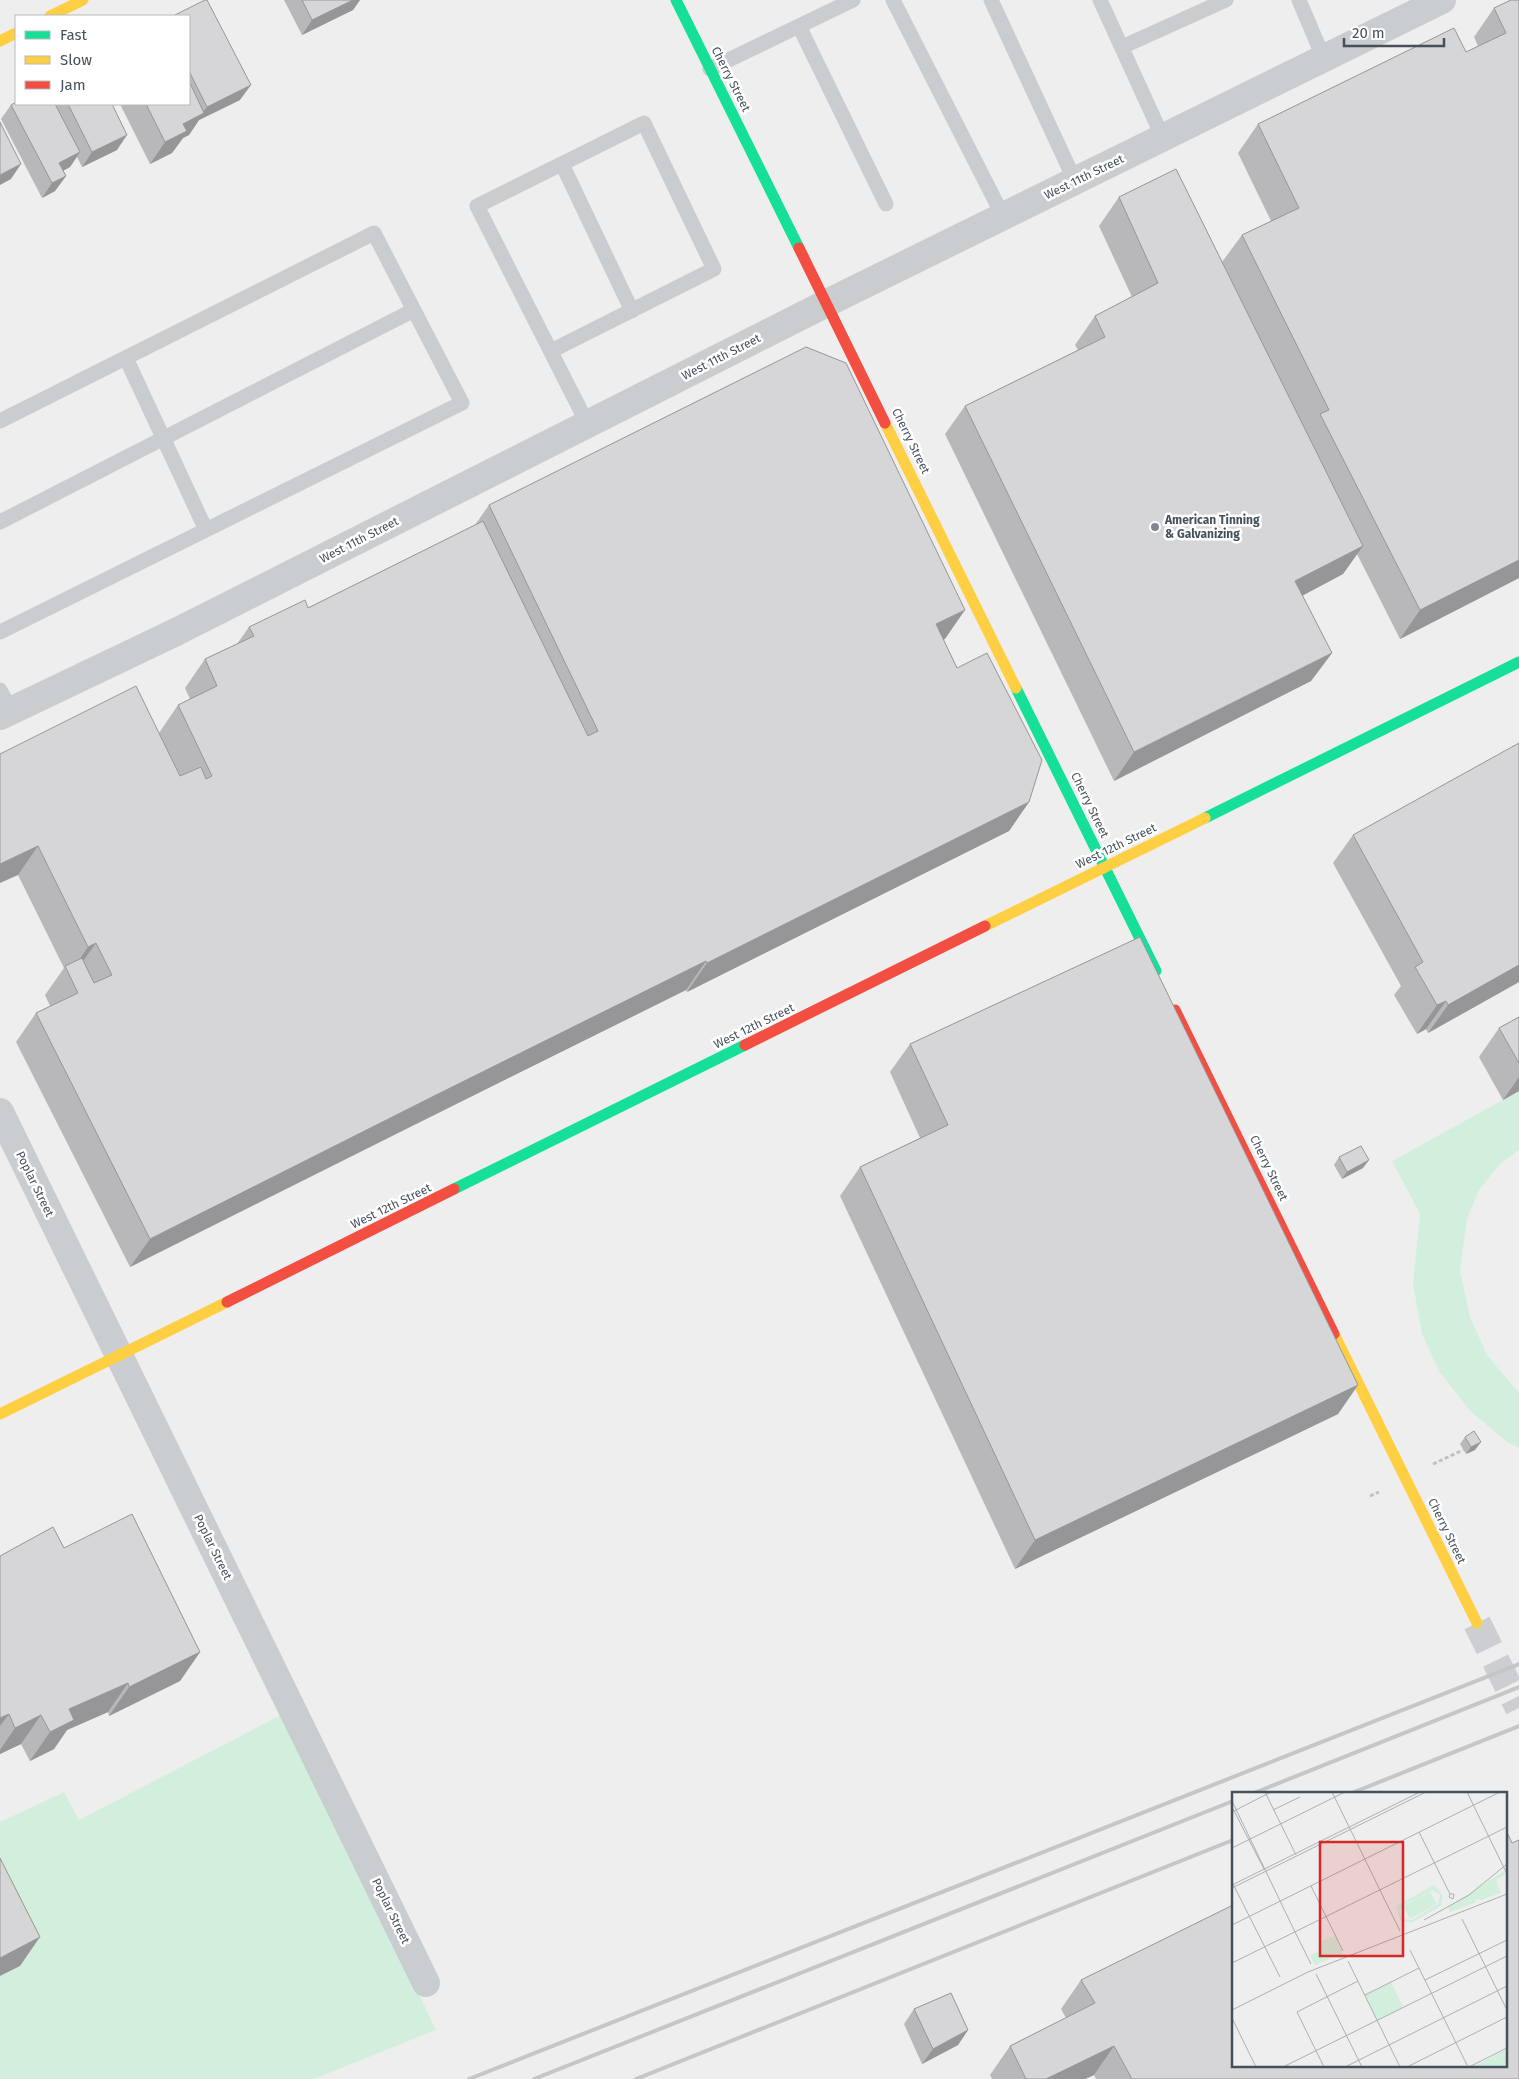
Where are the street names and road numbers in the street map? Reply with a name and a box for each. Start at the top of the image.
street label: Cherry Street [709,44,754,114]
street label: West 11th Street [1042,151,1127,202]
street label: West 11th Street [679,331,763,383]
street label: Cherry Street [889,406,933,477]
street label: West 11th Street [317,514,401,566]
street label: Cherry Street [1068,770,1112,841]
street label: West 12th Street [1074,820,1159,872]
street label: West 12th Street [712,1000,797,1052]
street label: Cherry Street [1247,1133,1291,1204]
street label: Poplar Street [13,1149,57,1220]
street label: West 12th Street [349,1180,434,1232]
street label: Cherry Street [1425,1496,1469,1567]
street label: Poplar Street [191,1512,235,1583]
street label: Poplar Street [369,1876,413,1947]

